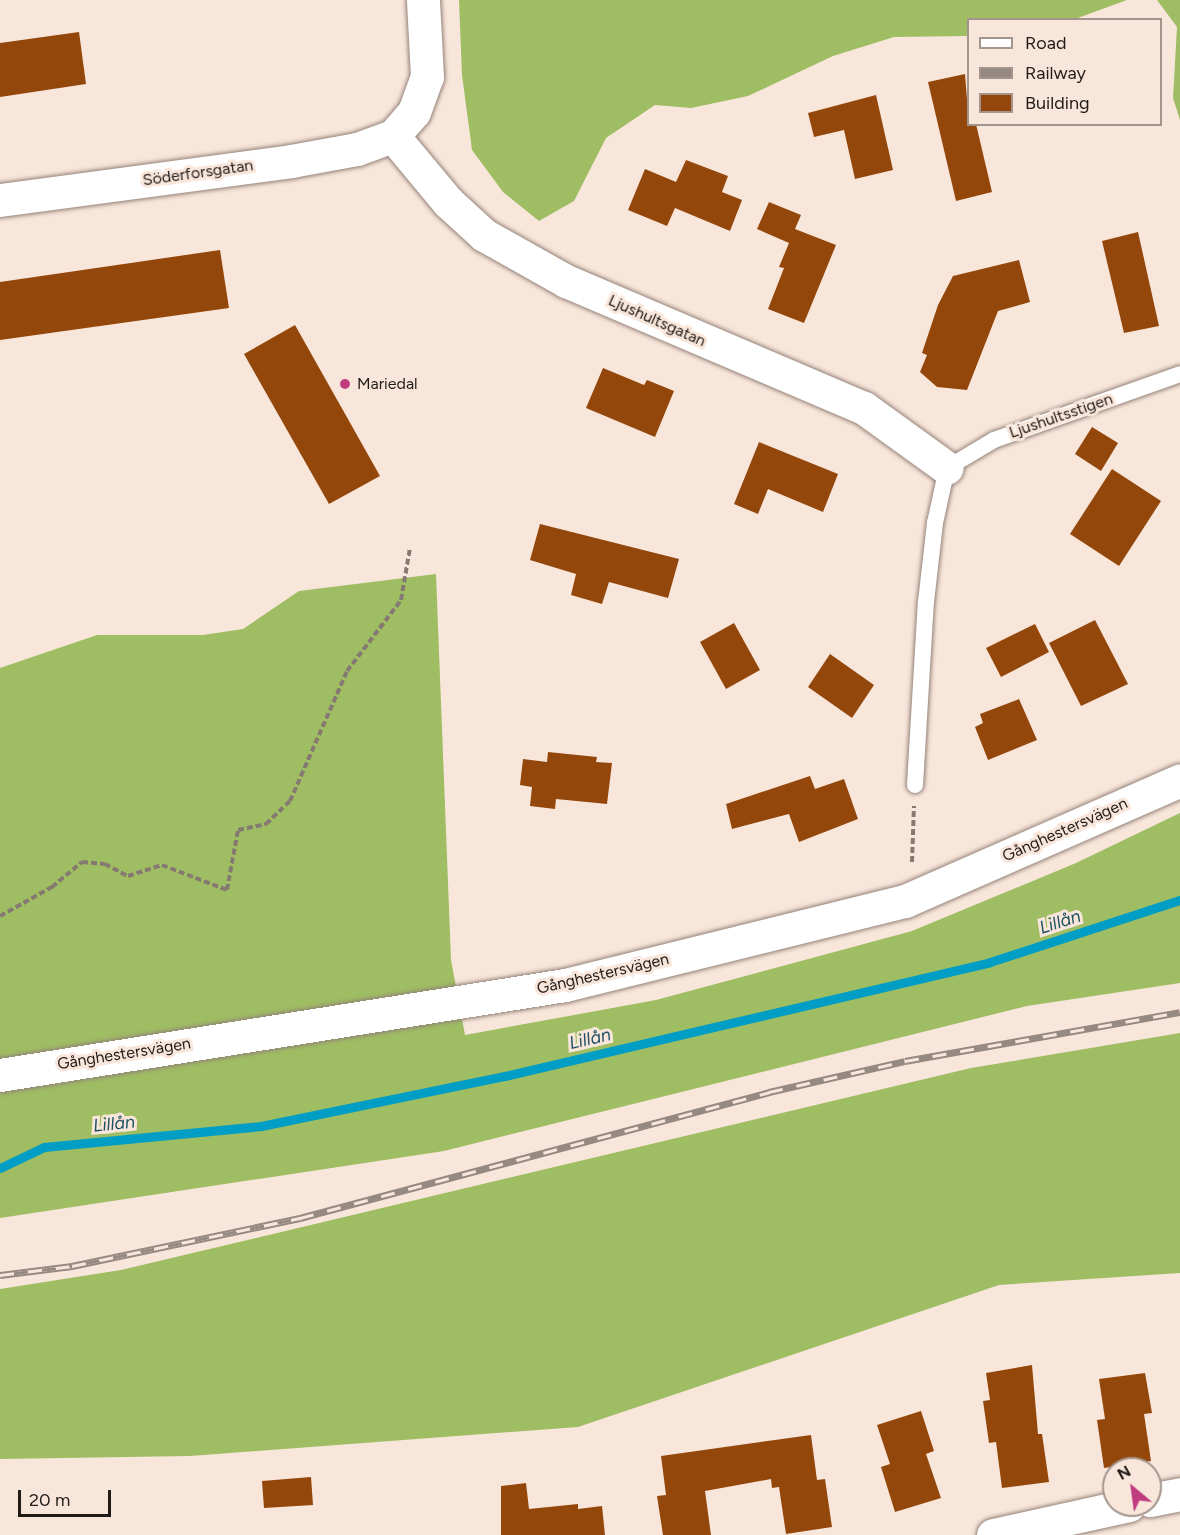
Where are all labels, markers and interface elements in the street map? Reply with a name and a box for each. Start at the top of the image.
legend [967,18,1162,126]
text: Road [1025,32,1066,54]
text: Railway [1025,62,1086,84]
text: Building [1025,92,1090,114]
street label: Söderforsgatan [142,156,254,190]
street label: Ljushultsgatan [605,291,709,351]
place label: Mariedal [357,374,418,394]
marker: Mariedal [338,377,352,391]
street label: Ljushultsstigen [1007,389,1115,443]
street label: Gånghestersvägen [999,794,1131,866]
water label: Lillån [1037,905,1083,939]
street label: Gånghestersvägen [535,949,671,999]
water label: Lillån [567,1024,613,1054]
street label: Gånghestersvägen [56,1034,192,1074]
water label: Lillån [92,1111,136,1137]
north arrow [1102,1457,1162,1517]
text: N [1114,1461,1134,1484]
scale bar [21,1478,114,1516]
text: 20 m [29,1489,70,1511]

